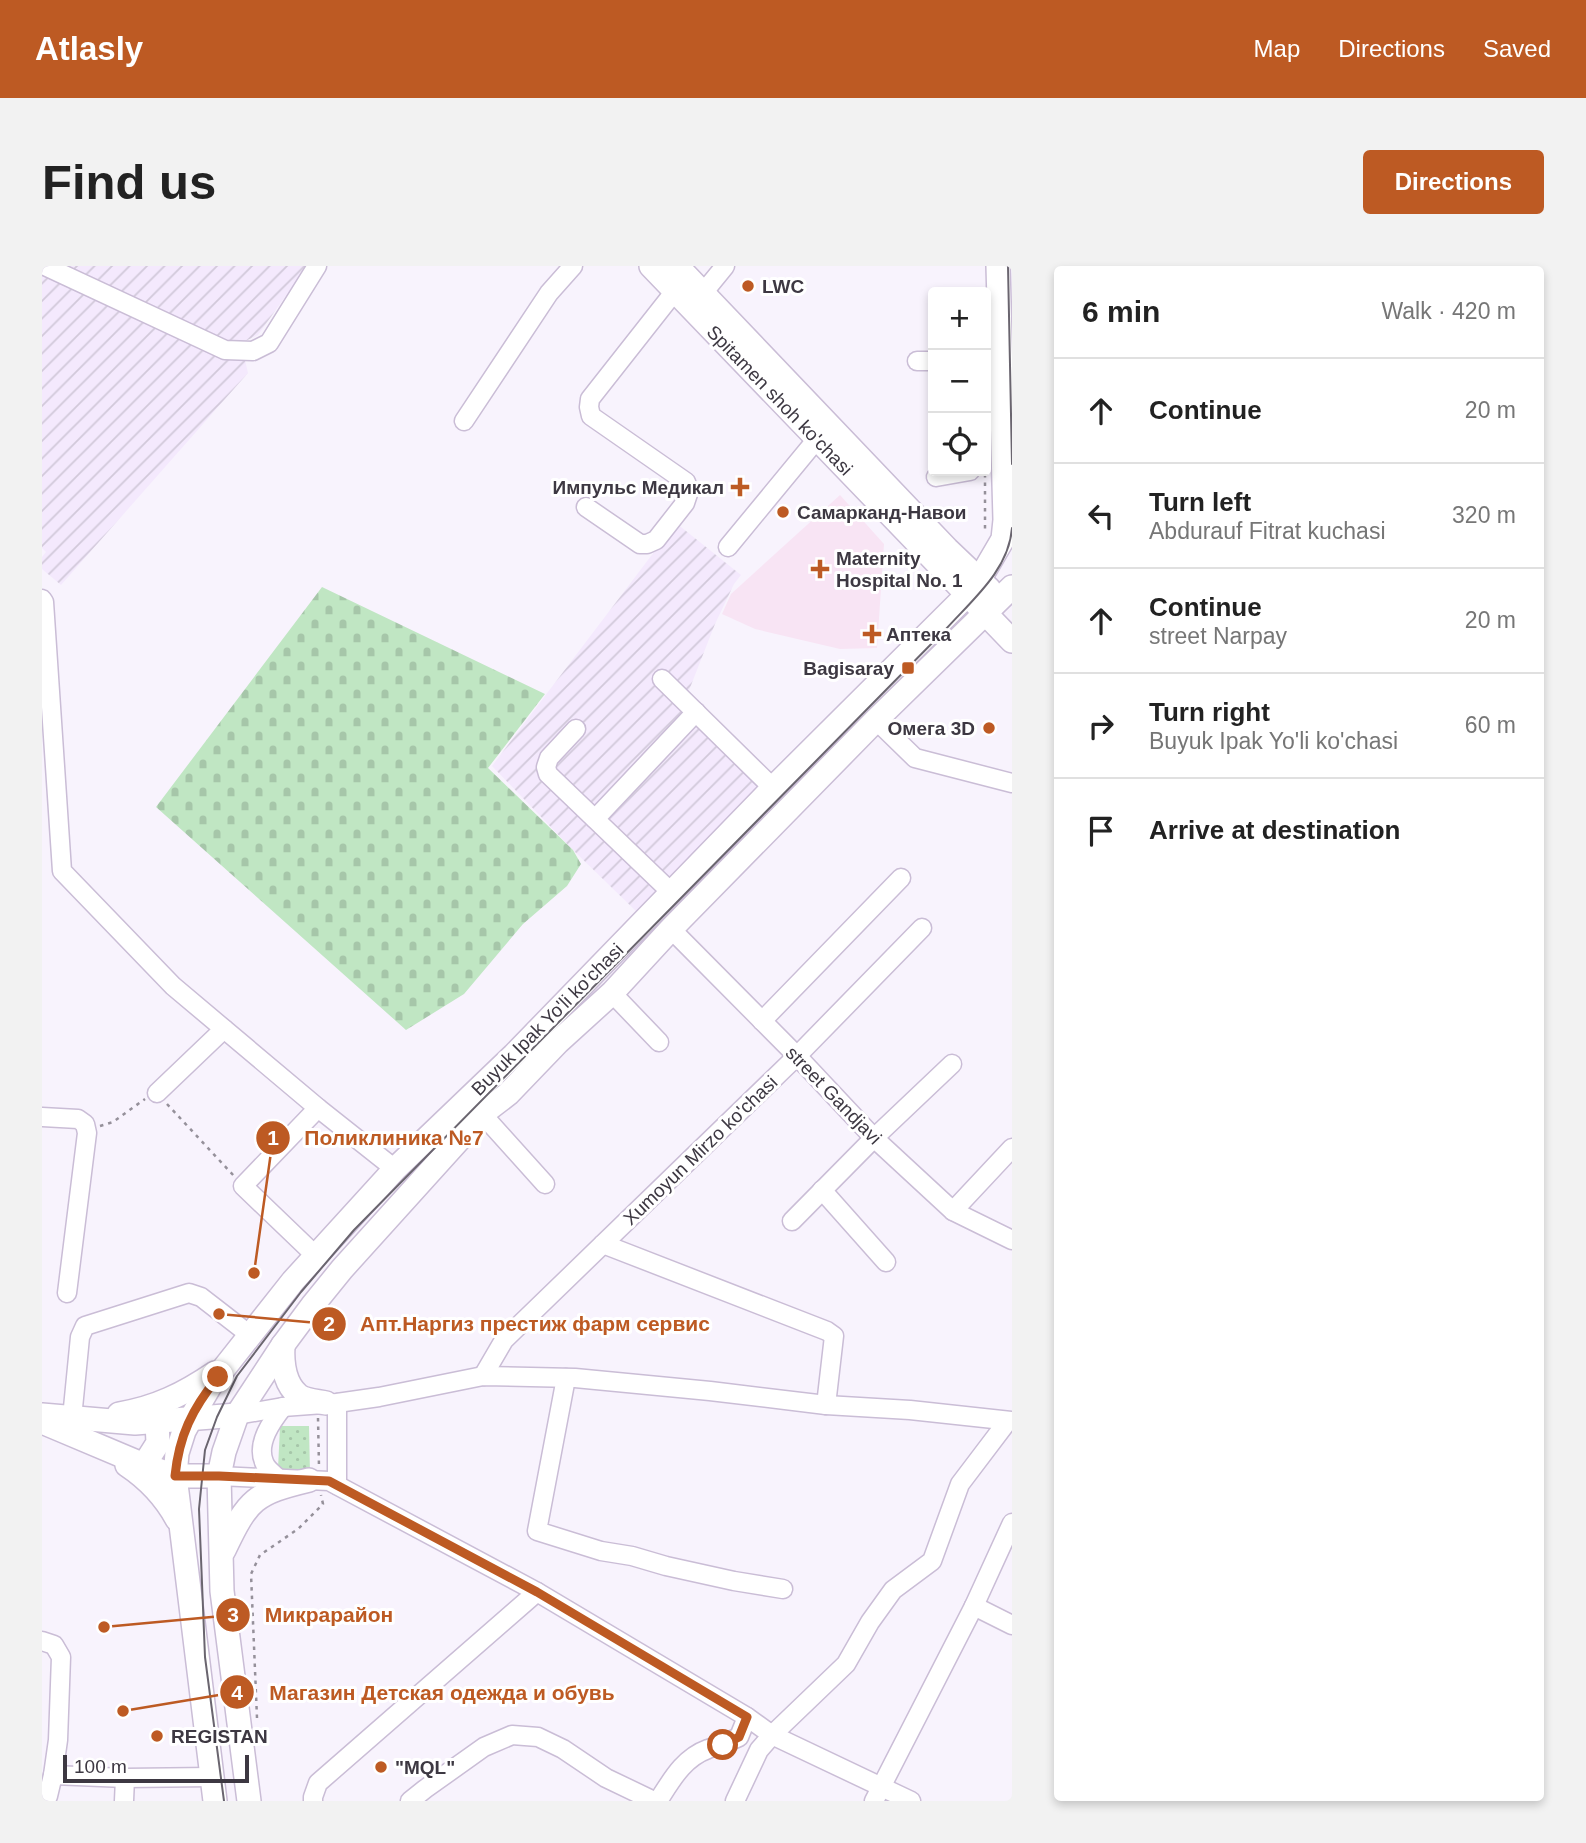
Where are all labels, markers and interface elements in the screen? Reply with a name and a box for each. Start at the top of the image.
text: Atlasly [35,30,143,67]
text: Map [1254,35,1300,62]
text: Directions [1338,35,1445,62]
text: Saved [1483,35,1551,62]
button: Directions [1363,150,1544,214]
text: Find us [42,155,216,209]
place label: LWC [762,276,804,297]
marker: LWC [740,278,756,294]
map controls [928,287,991,476]
button: + [928,287,991,350]
text: 6 min [1082,295,1160,328]
text: Walk · 420 m [1381,298,1516,324]
street label: Spitamen shoh ko'chasi [703,321,857,480]
button: − [928,350,991,413]
icon: ahead [1082,392,1120,430]
text: Continue [1149,395,1262,425]
text: 20 m [1465,397,1516,423]
button: locate [928,413,991,476]
place label: Импульс Медикал [553,477,724,498]
marker: Импульс Медикал [730,477,750,497]
text: Turn left [1149,487,1251,517]
icon: left [1082,497,1120,535]
place label: Самарканд-Навои [797,502,966,523]
text: 320 m [1452,502,1516,528]
marker: Самарканд-Навои [775,504,791,520]
text: Abdurauf Fitrat kuchasi [1149,518,1386,544]
place label: Maternity Hospital No. 1 [836,548,963,591]
marker: Maternity Hospital No. 1 [810,559,830,579]
text: Continue [1149,592,1262,622]
icon: ahead [1082,602,1120,640]
text: 20 m [1465,607,1516,633]
text: street Narpay [1149,623,1287,649]
place label: Аптека [886,624,952,645]
marker: Аптека [864,626,880,642]
place label: Bagisaray [803,658,894,679]
marker: Bagisaray [900,660,916,676]
text: Turn right [1149,697,1270,727]
icon: right [1082,707,1120,745]
text: 60 m [1465,712,1516,738]
place label: Омега 3D [888,718,975,739]
marker: Омега 3D [981,720,997,736]
text: Buyuk Ipak Yo'li ko'chasi [1149,728,1398,754]
icon: arrive [1082,812,1120,850]
text: Arrive at destination [1149,815,1400,845]
street label: Buyuk Ipak Yo'li ko'chasi [467,939,628,1100]
street label: street Gandjavi [782,1042,886,1149]
street label: Xumoyun Mirzo ko'chasi [619,1071,781,1229]
callout: Поликлиника №7 [256,1117,498,1159]
text: 1 [267,1126,279,1149]
text: Поликлиника №7 [304,1126,484,1149]
callout: Апт.Наргиз престиж фарм сервис [311,1303,724,1345]
text: 2 [323,1312,335,1335]
text: Апт.Наргиз престиж фарм сервис [360,1312,710,1335]
route end [202,1361,233,1392]
callout: Микрарайон [216,1594,407,1636]
text: 3 [227,1603,239,1626]
text: Микрарайон [265,1603,393,1626]
callout: Магазин Детская одежда и обувь [220,1671,628,1713]
text: 4 [231,1681,243,1704]
text: Магазин Детская одежда и обувь [269,1681,615,1704]
place label: REGISTAN [171,1726,268,1747]
marker: REGISTAN [149,1728,165,1744]
route start [707,1729,738,1760]
scale bar [63,1752,248,1784]
text: 100 m [74,1756,127,1777]
place label: "MQL" [395,1757,455,1778]
marker: "MQL" [373,1759,389,1775]

